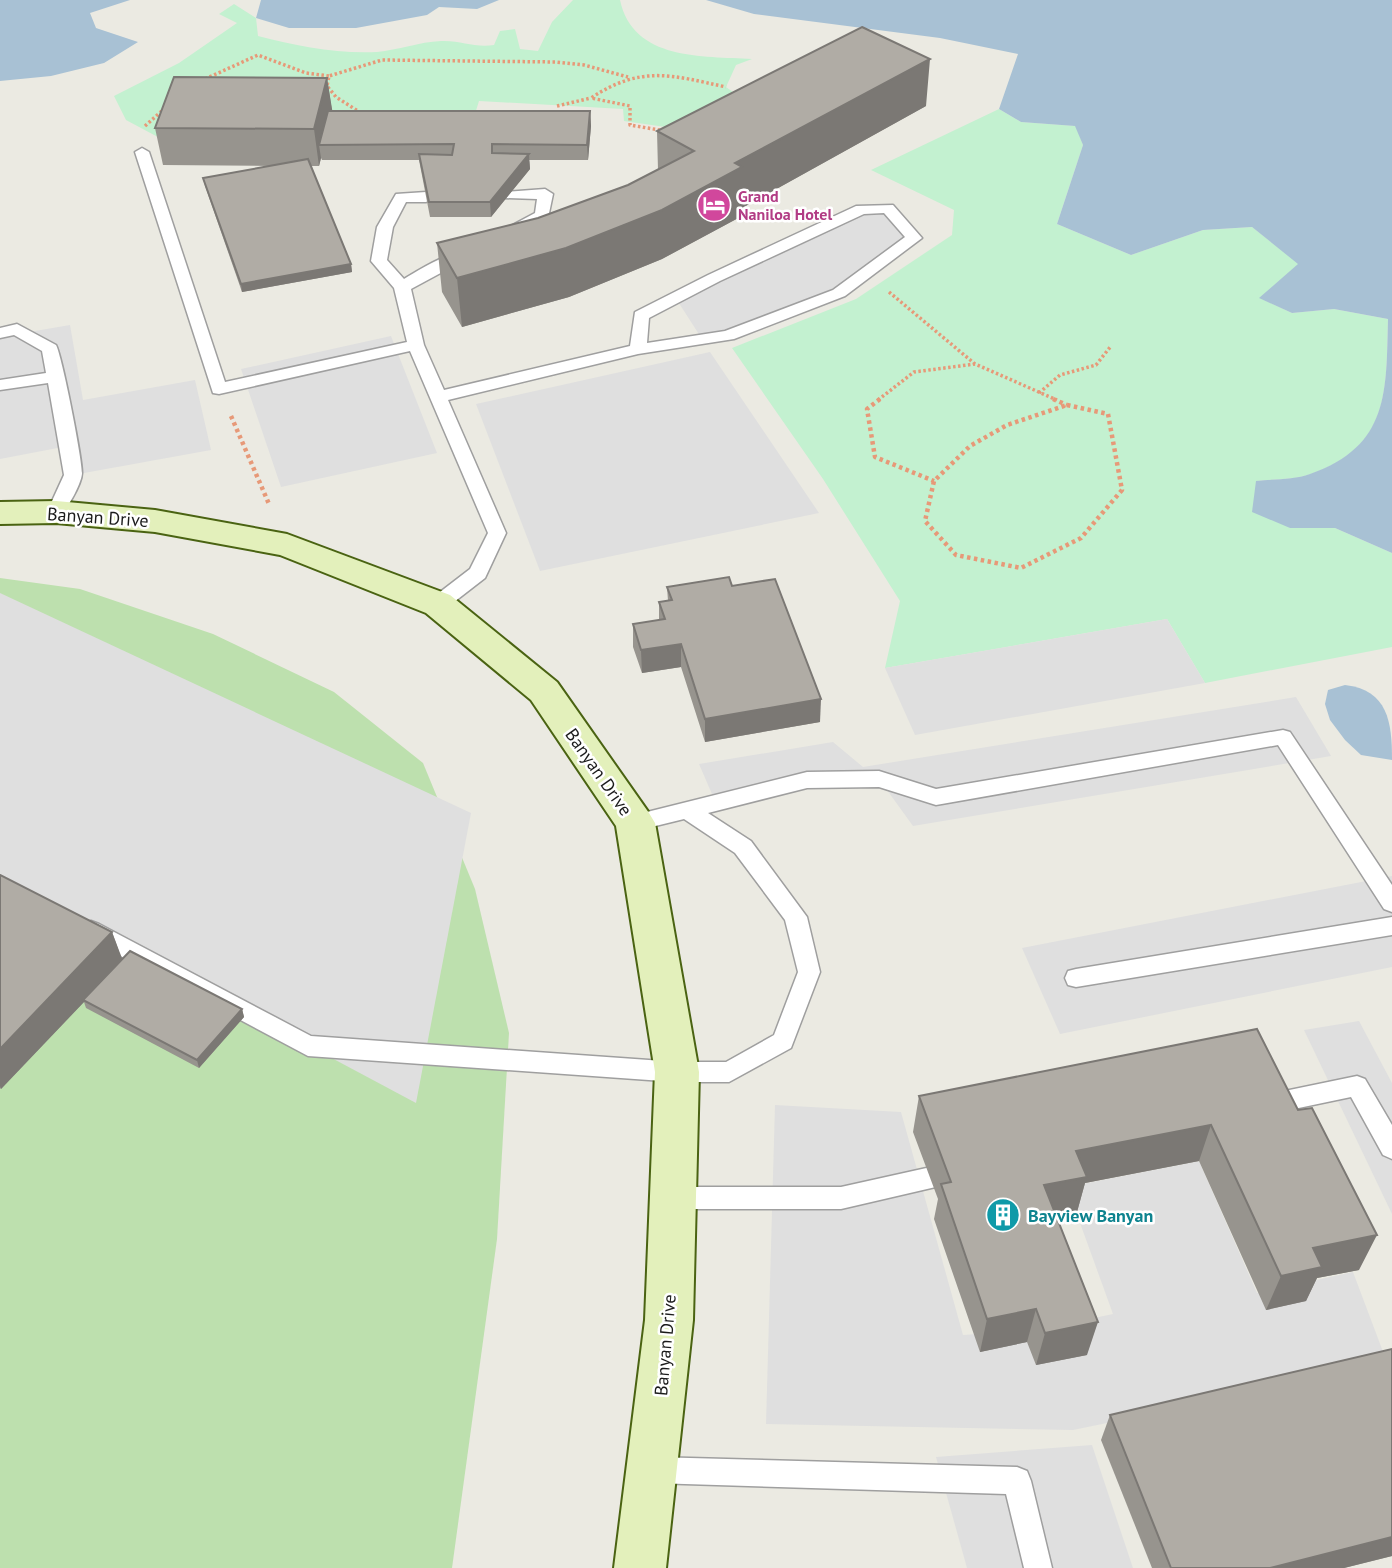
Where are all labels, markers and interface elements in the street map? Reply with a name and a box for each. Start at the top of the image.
hotel icon: Grand Naniloa Hotel [695,186,733,224]
place label: Grand Naniloa Hotel [738,186,832,224]
street label: Banyan Drive [47,502,149,532]
street label: Banyan Drive [560,724,638,820]
building icon: Bayview Banyan [984,1196,1022,1234]
place label: Bayview Banyan [1028,1204,1153,1227]
street label: Banyan Drive [649,1293,681,1397]

